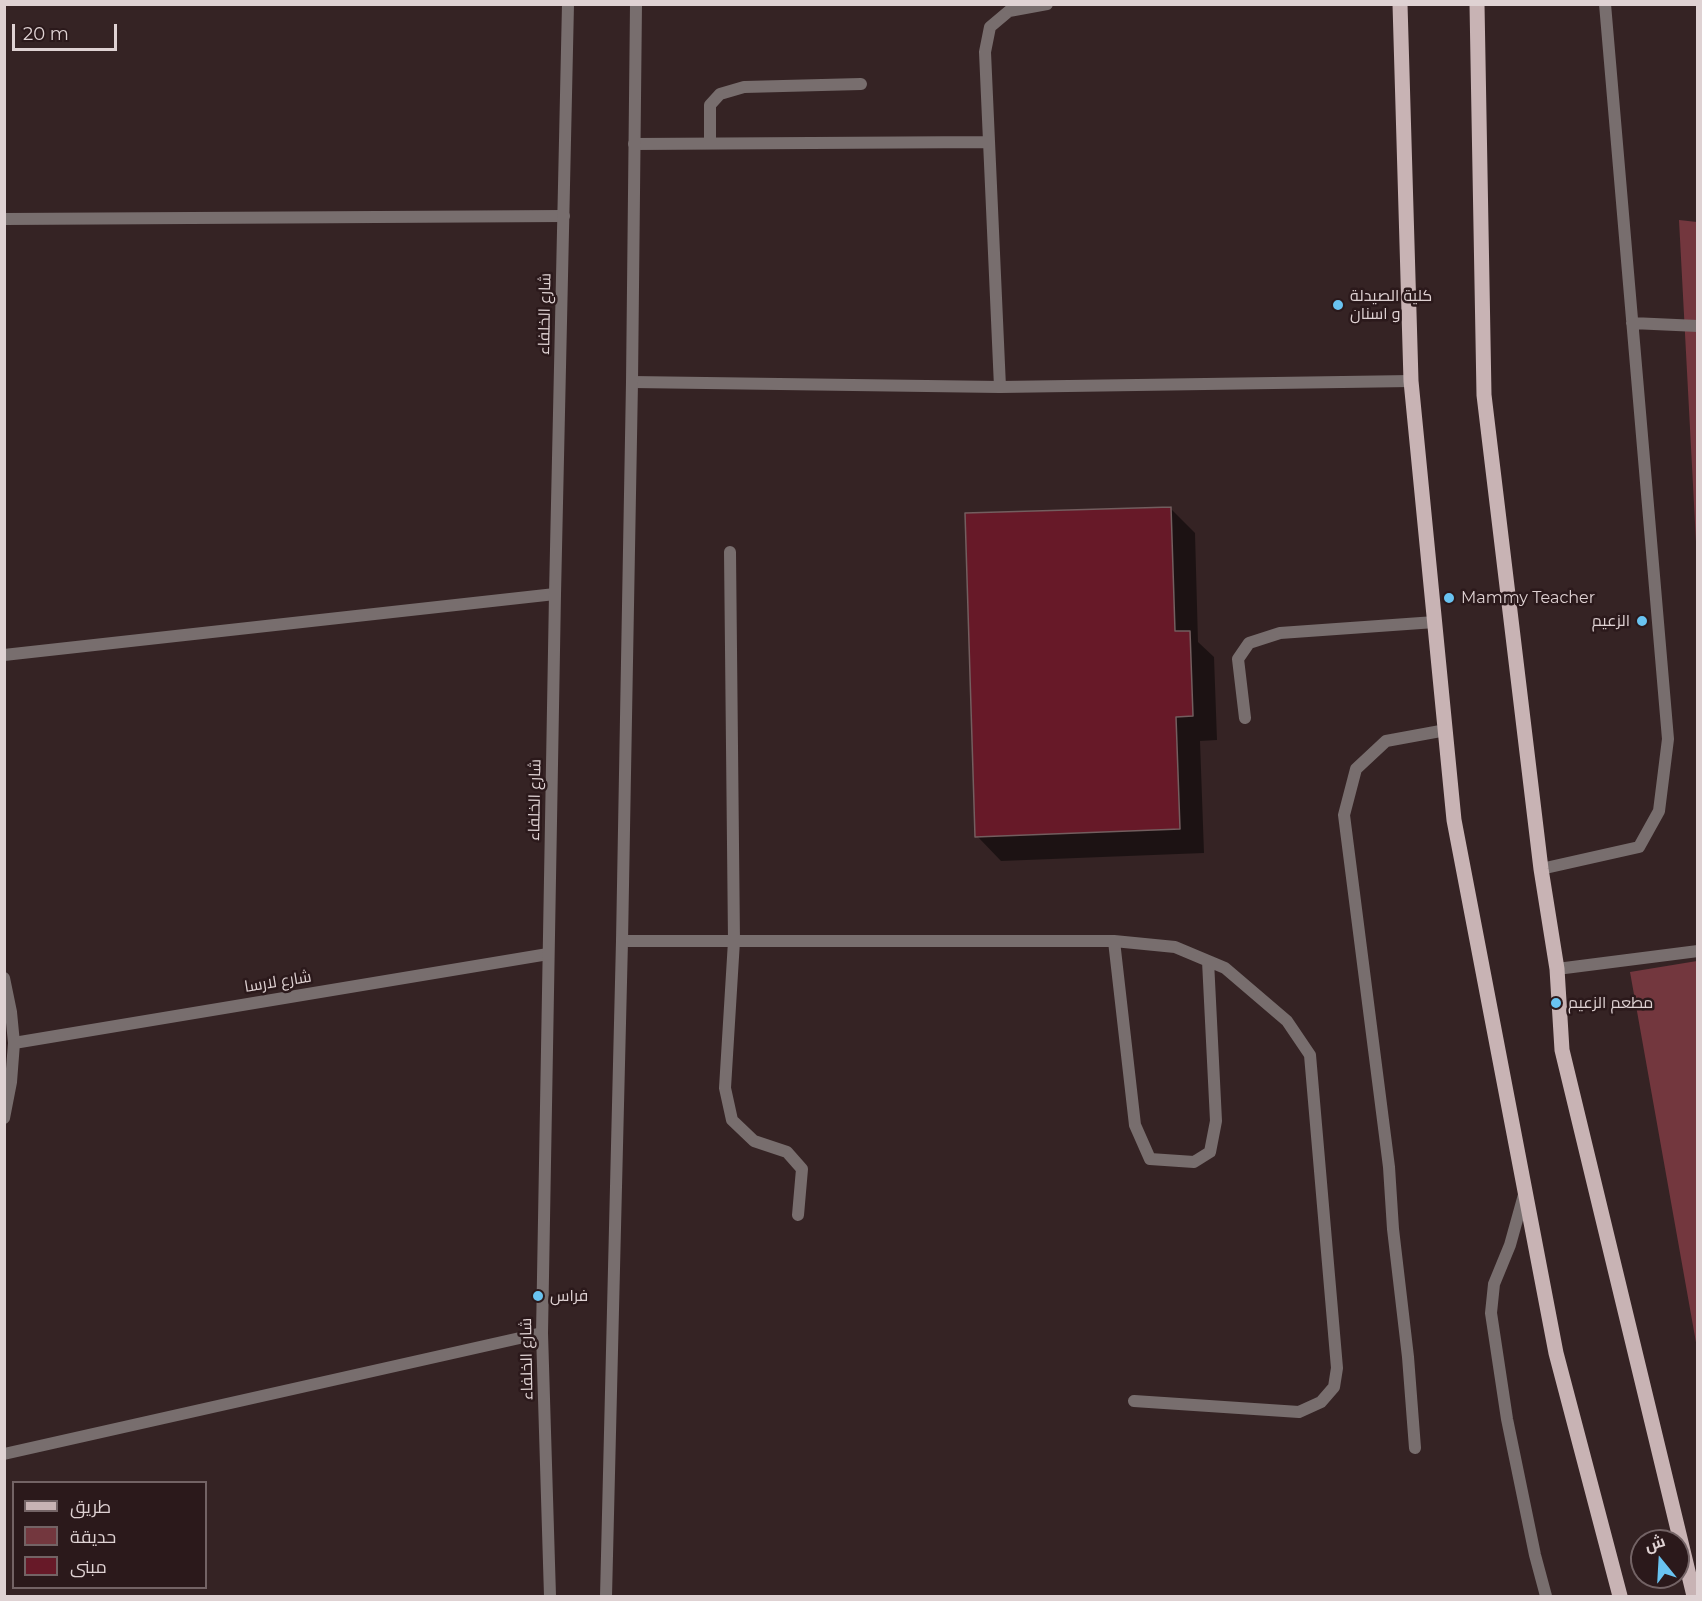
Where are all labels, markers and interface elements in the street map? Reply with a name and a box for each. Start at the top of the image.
scale bar [15,12,120,50]
text: 20 m [23,23,69,45]
street label: شارع الخلفاء [535,273,555,355]
place label: كلية الصيدلة و اسنان [1350,286,1432,324]
marker: كلية الصيدلة و اسنان [1331,298,1345,312]
place label: Mammy Teacher [1461,588,1595,608]
marker: Mammy Teacher [1442,591,1456,605]
place label: الزعيم [1592,611,1630,631]
marker: الزعيم [1635,614,1649,628]
street label: شارع الخلفاء [525,759,545,841]
street label: شارع لارسا [243,967,313,997]
place label: مطعم الزعيم [1568,993,1653,1013]
marker: مطعم الزعيم [1549,996,1563,1010]
place label: فراس [550,1286,588,1306]
marker: فراس [531,1289,545,1303]
street label: شارع الخلفاء [517,1318,537,1400]
legend [12,1481,207,1589]
text: طريق [70,1496,111,1518]
text: حديقة [70,1526,116,1548]
north arrow [1630,1529,1690,1589]
text: ش [1642,1531,1668,1556]
text: مبنى [70,1556,107,1578]

